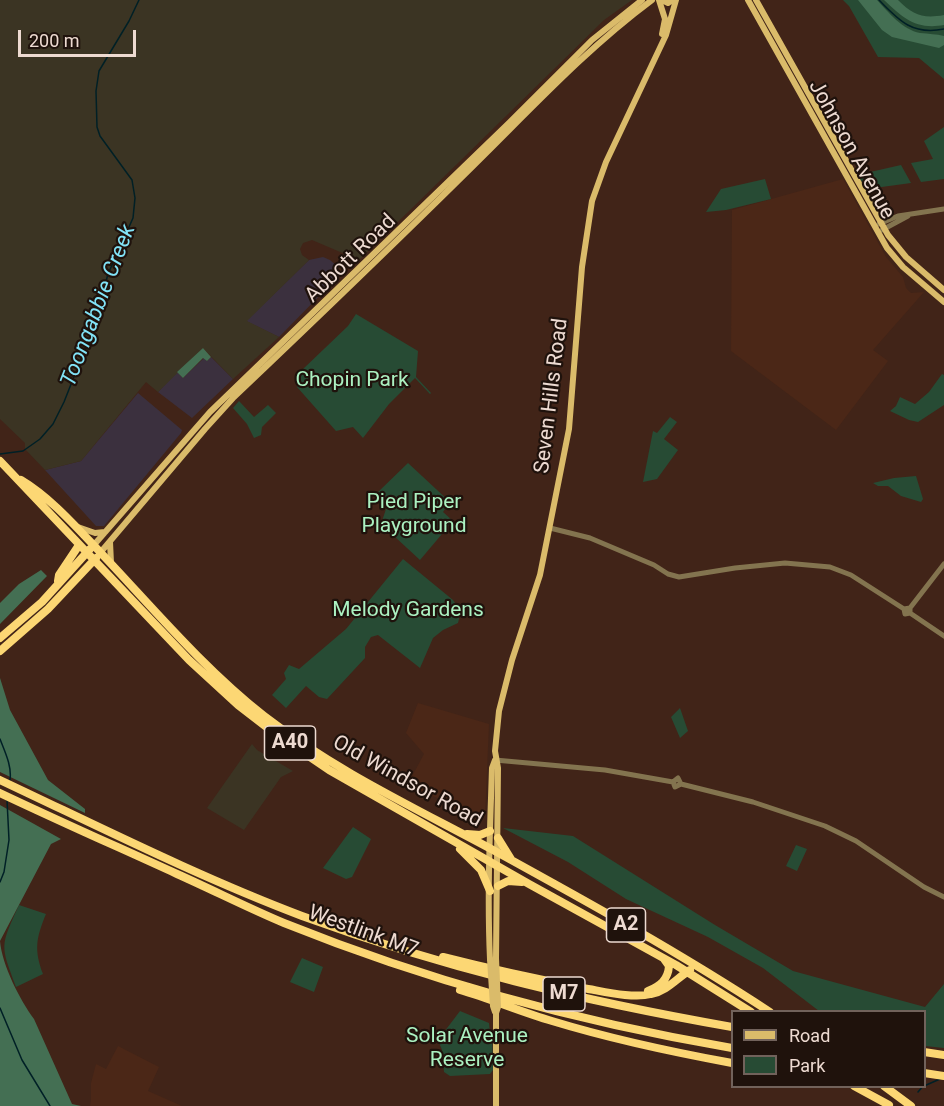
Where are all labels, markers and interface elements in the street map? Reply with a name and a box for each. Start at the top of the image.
scale bar [21,18,140,56]
text: 200 m [29,30,80,51]
street label: Johnson Avenue [802,76,900,224]
street label: Abbott Road [300,210,402,308]
water label: Toongabbie Creek [56,221,142,391]
street label: Seven Hills Road [530,317,574,475]
park label: Chopin Park [295,368,409,394]
park label: Pied Piper Playground [361,490,467,540]
park label: Melody Gardens [332,598,484,624]
road number: A40 [264,726,316,760]
street label: Old Windsor Road [328,730,486,834]
street label: Westlink M7 [305,901,421,963]
road number: A2 [606,908,646,942]
road number: M7 [543,977,585,1011]
legend [731,1010,926,1088]
park label: Solar Avenue Reserve [406,1024,528,1074]
text: Road [789,1025,830,1046]
text: Park [789,1055,825,1076]

